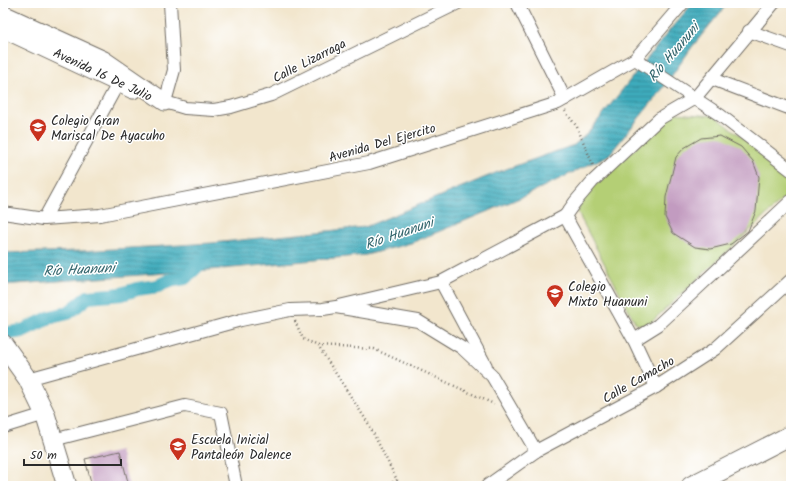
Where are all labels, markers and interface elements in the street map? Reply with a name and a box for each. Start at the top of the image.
water label: Río Huanuni [642,16,707,87]
street label: Calle Lizarraga [269,34,350,89]
street label: Avenida 16 De Julio [49,43,156,108]
place label: Colegio Gran Mariscal De Ayacuho [51,111,165,147]
school or university icon: Colegio Gran Mariscal De Ayacuho [28,117,48,142]
street label: Avenida Del Ejercito [326,118,439,169]
water label: Río Huanuni [362,211,439,256]
water label: Río Huanuni [43,257,118,283]
place label: Colegio Mixto Huanuni [568,277,648,313]
school or university icon: Colegio Mixto Huanuni [545,283,565,308]
street label: Calle Camacho [599,351,679,409]
place label: Escuela Inicial Pantaleón Dalence [191,430,291,466]
school or university icon: Escuela Inicial Pantaleón Dalence [168,436,188,461]
scale bar [24,441,121,467]
text: 50 m [30,446,57,465]

